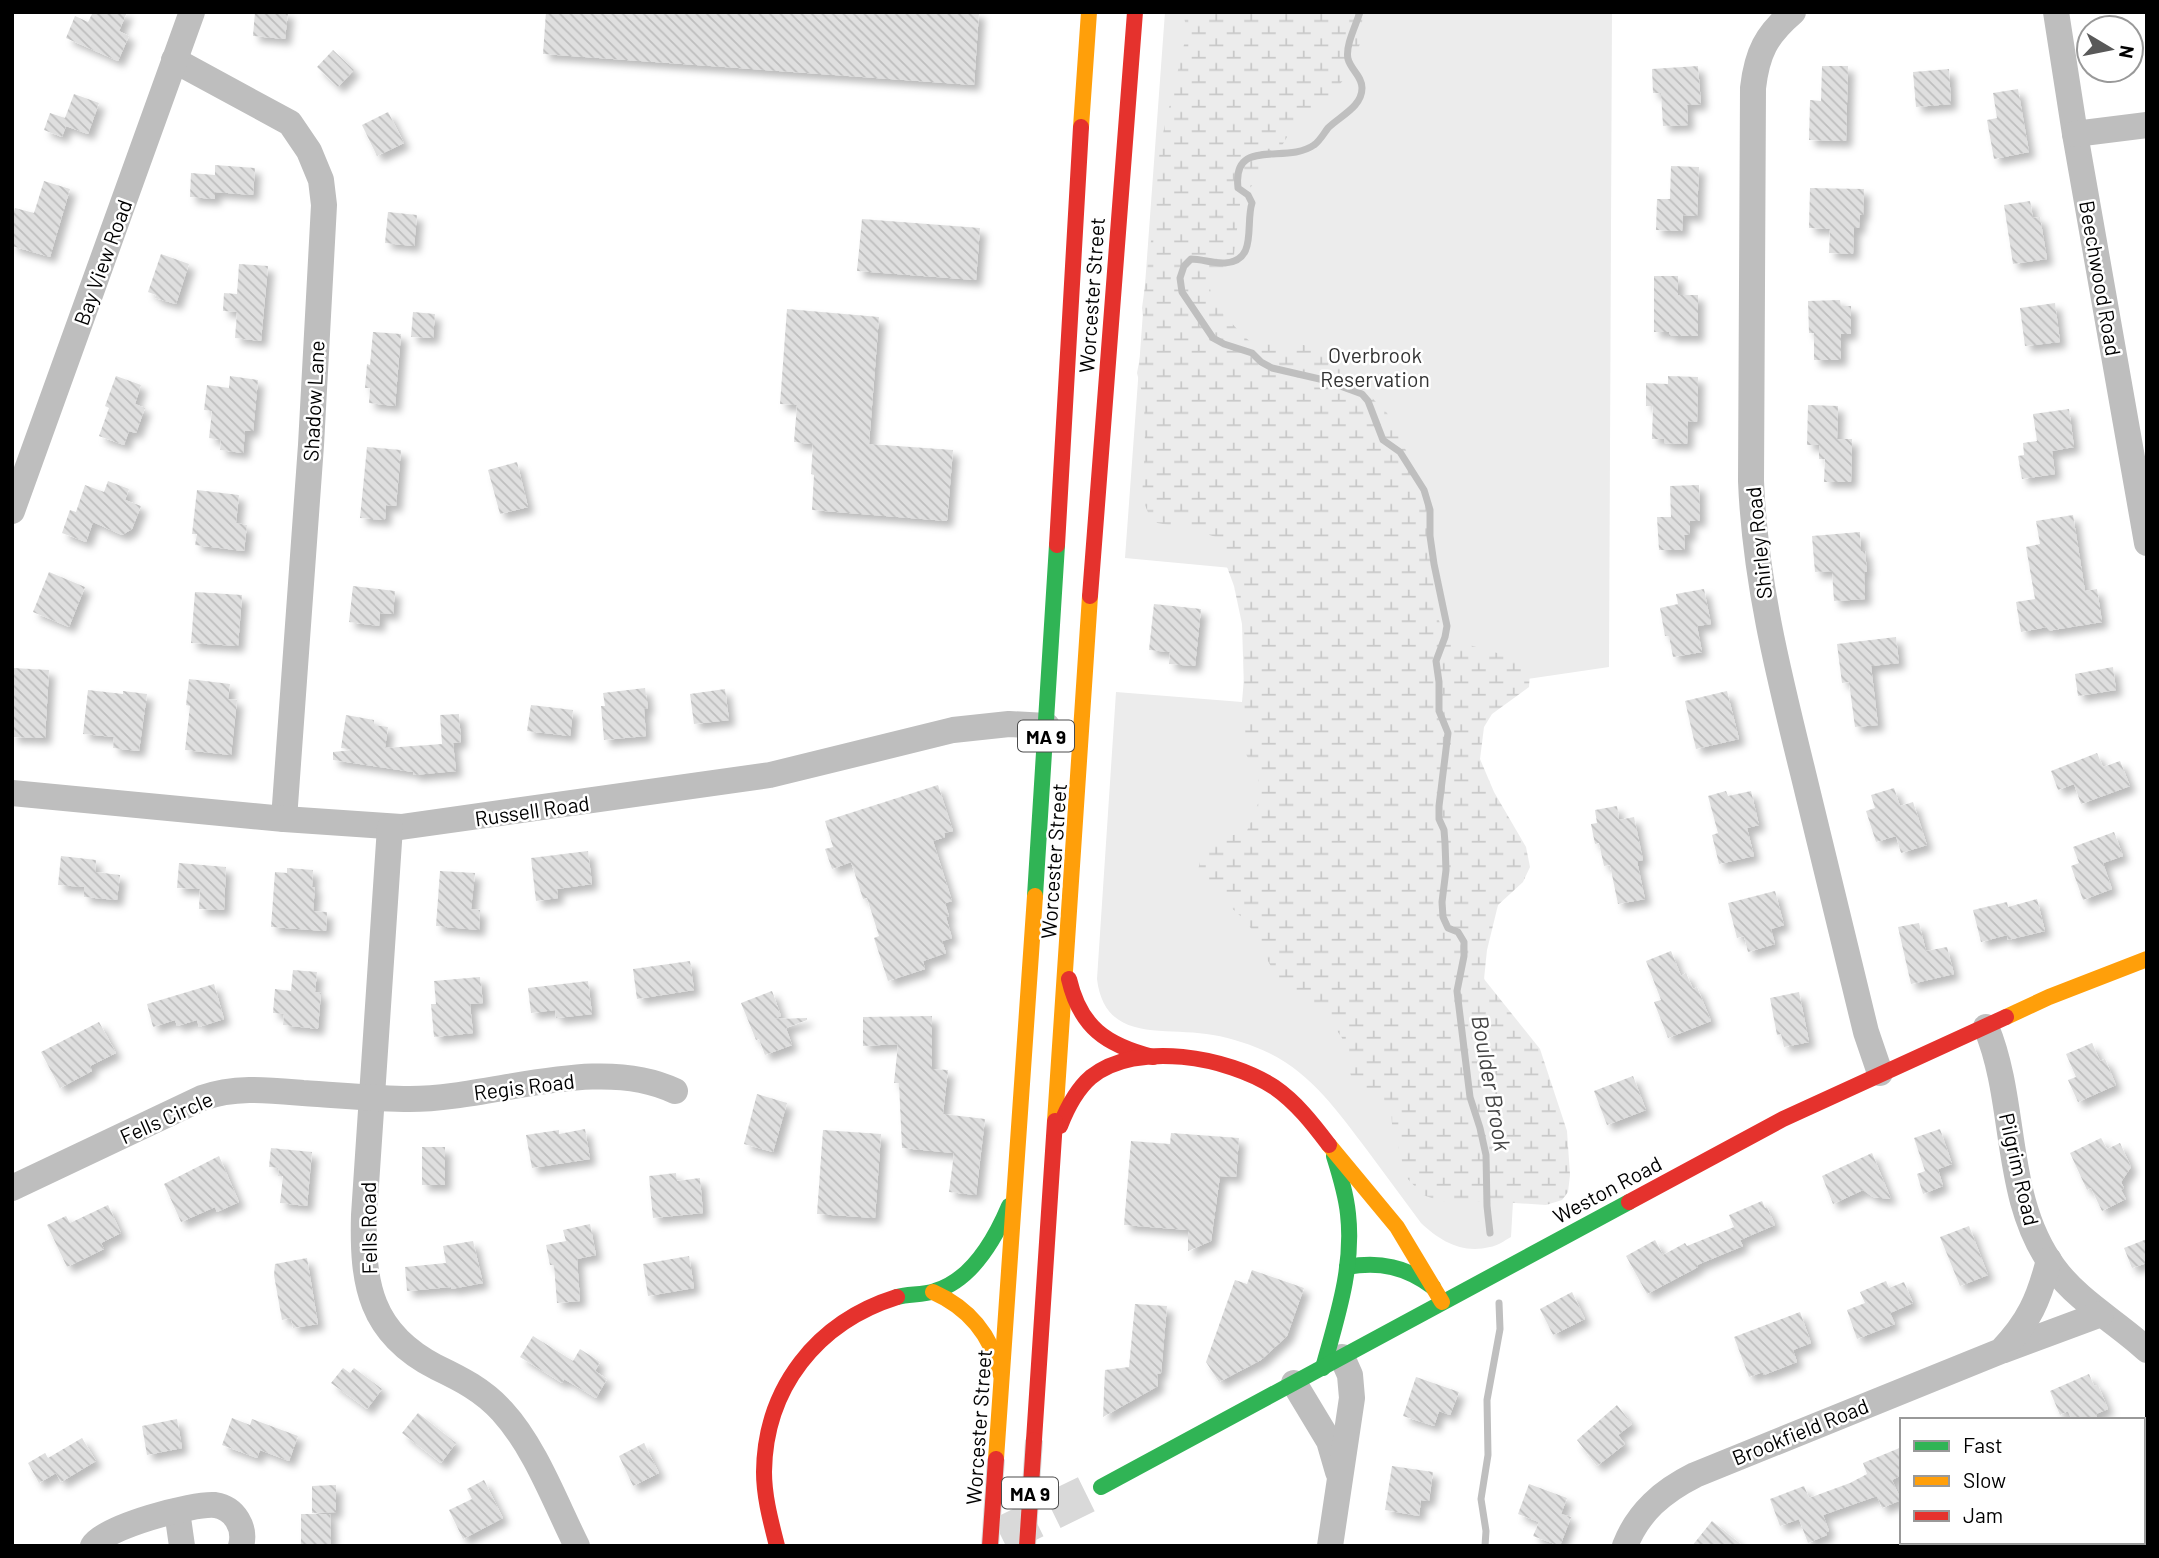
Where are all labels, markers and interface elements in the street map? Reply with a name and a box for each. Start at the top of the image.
north arrow [2075,14,2145,84]
text: N [2115,44,2140,60]
street label: Bay View Road [68,196,136,328]
street label: Beechwood Road [2075,198,2127,358]
street label: Worcester Street [1073,216,1109,374]
street label: Shadow Lane [297,340,329,462]
park label: Overbrook Reservation [1320,342,1430,391]
street label: Shirley Road [1740,486,1776,600]
road number: MA 9 [1018,720,1074,751]
street label: Worcester Street [1035,782,1071,940]
street label: Russell Road [473,790,591,830]
water label: Boulder Brook [1466,1013,1518,1153]
street label: Regis Road [472,1067,576,1105]
street label: Fells Circle [116,1085,216,1149]
street label: Pilgrim Road [1995,1110,2045,1228]
street label: Weston Road [1548,1150,1666,1228]
street label: Fells Road [355,1181,381,1275]
street label: Worcester Street [960,1348,996,1506]
street label: Brookfield Road [1728,1392,1872,1470]
legend [1900,1418,2145,1544]
text: Fast [1963,1432,2003,1457]
text: Slow [1963,1467,2006,1492]
road number: MA 9 [1002,1478,1058,1508]
text: Jam [1963,1502,2003,1527]

